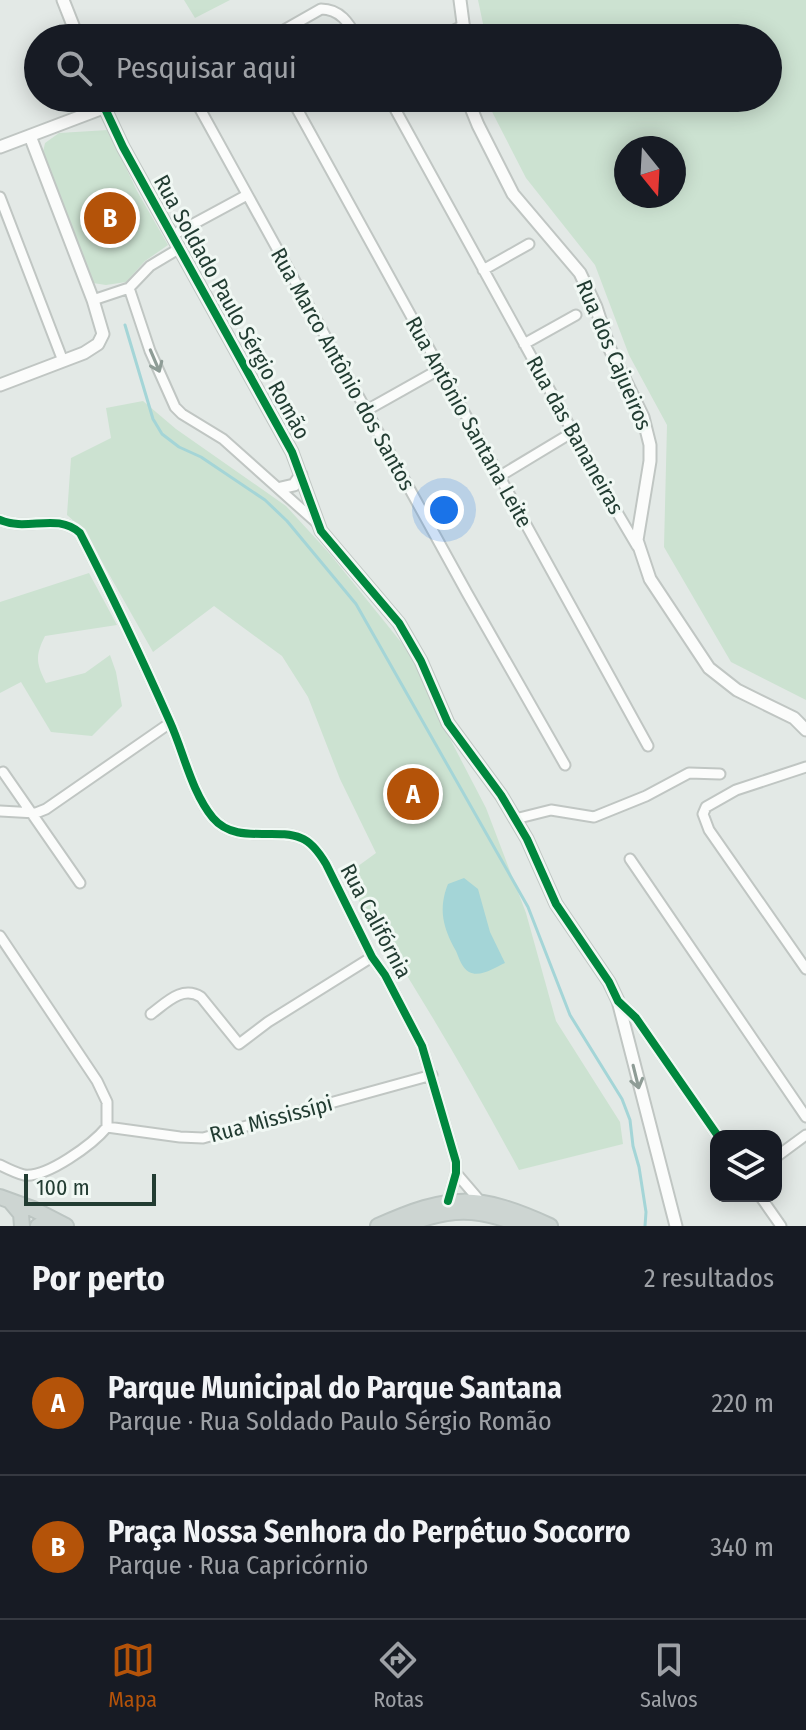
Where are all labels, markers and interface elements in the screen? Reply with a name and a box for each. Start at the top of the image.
search box [24,24,782,112]
icon: search [52,46,96,90]
text: Pesquisar aqui [116,50,297,86]
north arrow [614,136,686,208]
street label: Rua Soldado Paulo Sérgio Romão [148,170,316,444]
pin: B [84,188,136,248]
street label: Rua Marco Antônio dos Santos [265,243,421,495]
street label: Rua dos Cajueiros [570,276,658,434]
street label: Rua Antônio Santana Leite [400,312,538,532]
one-way arrow [148,348,163,373]
street label: Rua das Bananeiras [520,351,630,519]
your location [424,490,464,530]
pin: A [387,764,439,824]
street label: Rua Califórnia [335,859,417,983]
one-way arrow [630,1064,645,1089]
street label: Rua Mississípi [207,1090,335,1148]
map controls [710,1130,782,1202]
button: layers [710,1130,782,1202]
scale bar [24,1170,156,1206]
text: 100 m [36,1174,90,1201]
text: Por perto [32,1258,165,1299]
text: 2 resultados [644,1263,774,1294]
text: Parque Municipal do Parque Santana [108,1370,562,1406]
text: A [51,1388,65,1419]
text: 220 m [711,1388,774,1419]
text: Parque · Rua Soldado Paulo Sérgio Romão [108,1406,552,1437]
text: Praça Nossa Senhora do Perpétuo Socorro [108,1514,631,1550]
text: B [51,1532,65,1563]
text: 340 m [710,1532,774,1563]
text: Parque · Rua Capricórnio [108,1550,369,1581]
tab: Mapa [108,1638,157,1713]
tab: Rotas [373,1638,424,1713]
tab: Salvos [640,1638,698,1713]

